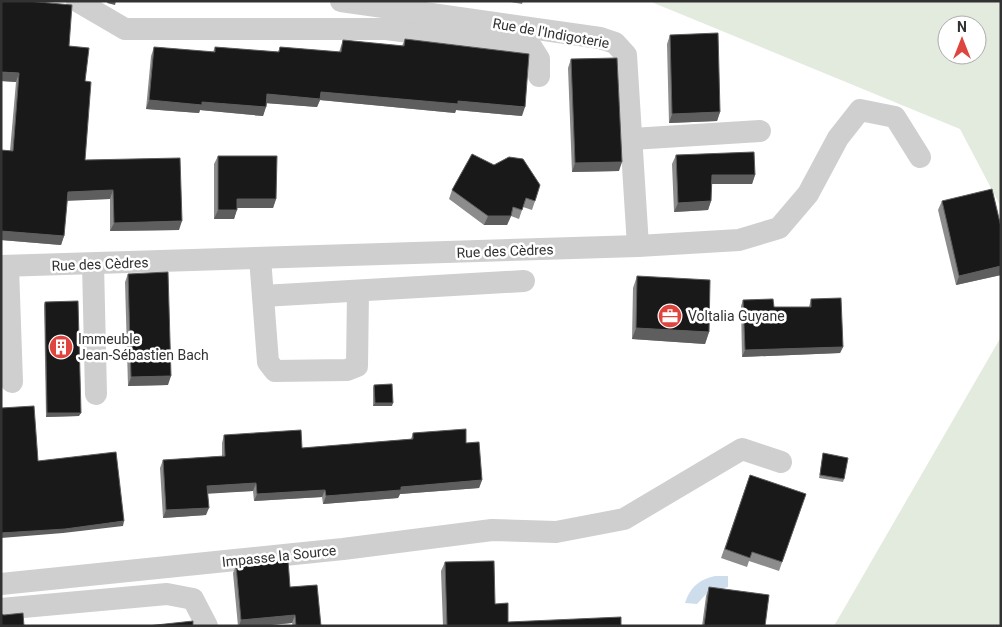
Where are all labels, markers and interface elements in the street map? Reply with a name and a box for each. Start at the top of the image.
street label: Rue de l'Indigoterie [491,15,611,51]
north arrow [937,15,987,65]
text: N [957,19,967,35]
street label: Rue des Cèdres [456,241,554,261]
street label: Rue des Cèdres [51,254,149,274]
office icon: Voltalia Guyane [657,303,683,329]
place label: Voltalia Guyane [688,308,785,324]
place label: Immeuble Jean-Sébastien Bach [78,331,209,363]
building icon: Immeuble Jean-Sébastien Bach [48,334,74,360]
street label: Impasse la Source [221,542,337,570]

